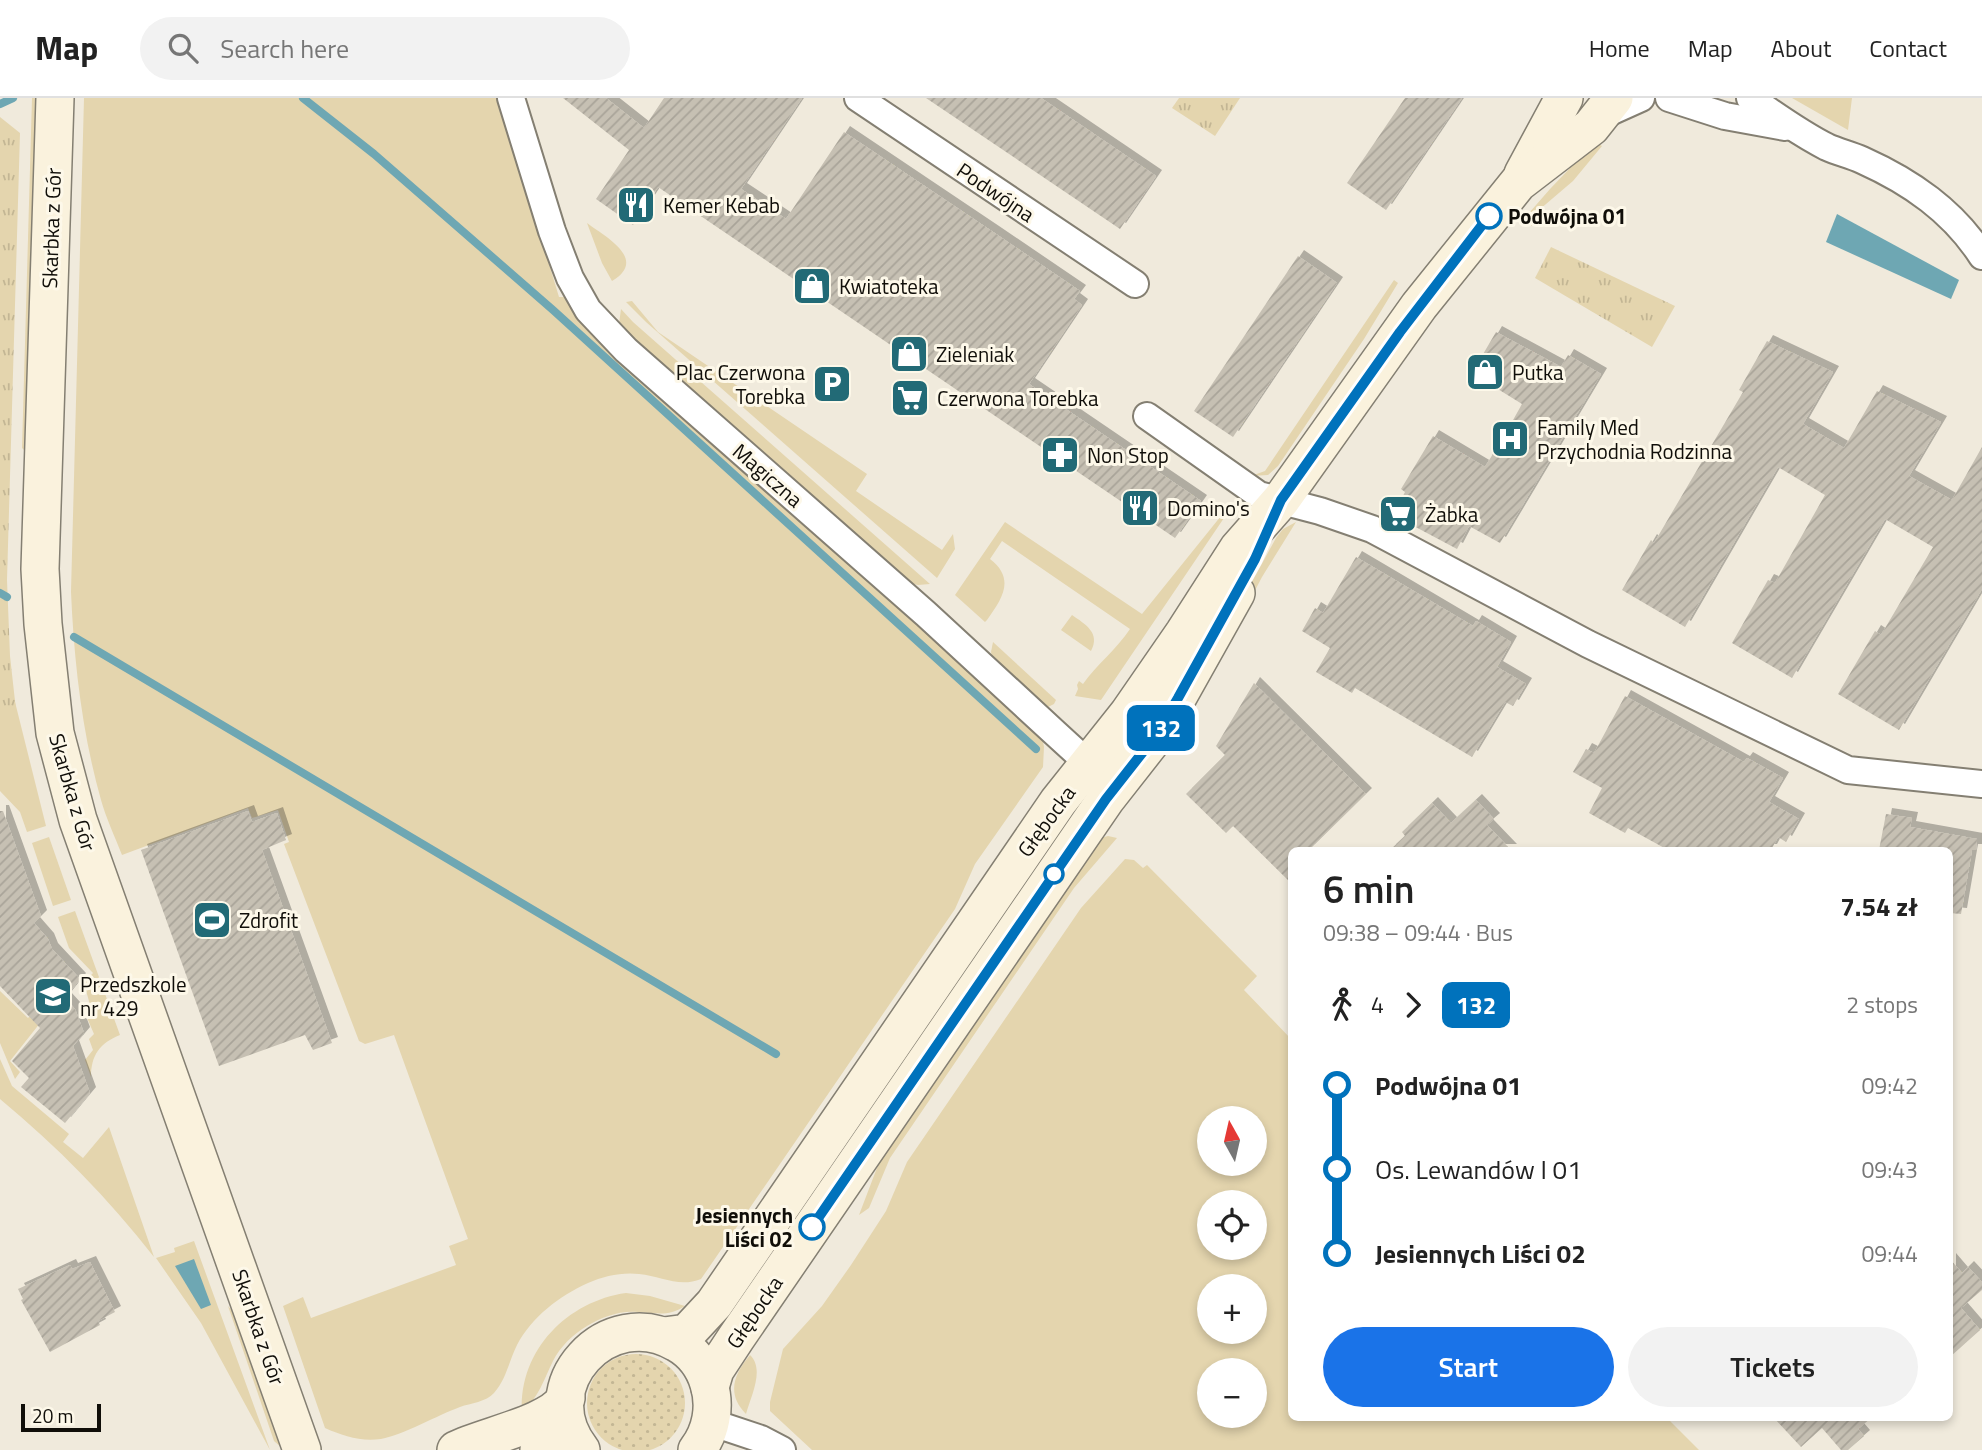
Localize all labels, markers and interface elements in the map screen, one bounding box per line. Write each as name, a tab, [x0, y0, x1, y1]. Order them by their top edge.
search box	[140, 17, 630, 80]
text: Map	[35, 23, 98, 73]
icon: search	[164, 29, 202, 67]
text: Search here	[220, 29, 349, 68]
text: Home	[1589, 30, 1650, 66]
text: Map	[1688, 30, 1733, 66]
text: About	[1771, 30, 1831, 66]
text: Contact	[1869, 30, 1947, 66]
street label: Podwójna	[951, 154, 1042, 230]
street label: Skarbka z Gór	[33, 167, 69, 289]
restaurant icon: Kemer Kebab	[615, 184, 657, 226]
place label: Kemer Kebab	[663, 189, 780, 221]
place label: Podwójna 01	[1508, 200, 1626, 232]
marker: Podwójna 01	[1476, 203, 1502, 229]
shop icon: Kwiatoteka	[791, 265, 833, 307]
place label: Kwiatoteka	[839, 270, 939, 302]
shop icon: Zieleniak	[888, 333, 930, 375]
place label: Zieleniak	[936, 338, 1014, 370]
shop icon: Putka	[1464, 351, 1506, 393]
place label: Plac Czerwona Torebka	[676, 356, 805, 412]
place label: Putka	[1512, 356, 1564, 388]
parking icon: Plac Czerwona Torebka	[811, 363, 853, 405]
supermarket icon: Czerwona Torebka	[889, 377, 931, 419]
place label: Czerwona Torebka	[937, 382, 1099, 414]
place label: Family Med Przychodnia Rodzinna	[1537, 411, 1733, 467]
hospital icon: Family Med Przychodnia Rodzinna	[1489, 418, 1531, 460]
pharmacy icon: Non Stop	[1039, 434, 1081, 476]
street label: Magiczna	[726, 435, 811, 515]
place label: Non Stop	[1087, 439, 1169, 471]
restaurant icon: Domino's	[1119, 487, 1161, 529]
place label: Domino's	[1167, 492, 1250, 524]
supermarket icon: Żabka	[1377, 493, 1419, 535]
place label: Żabka	[1425, 498, 1479, 530]
line badge: 132	[1121, 705, 1201, 751]
text: 132	[1141, 710, 1181, 746]
street label: Skarbka z Gór	[41, 730, 105, 854]
street label: Głębocka	[1009, 778, 1083, 864]
text: 6 min	[1323, 860, 1414, 918]
unlabelled marker	[1044, 864, 1064, 884]
text: 7.54 zł	[1840, 887, 1918, 926]
sports icon: Zdrofit	[191, 899, 233, 941]
place label: Zdrofit	[239, 904, 299, 936]
text: 09:38 – 09:44 · Bus	[1323, 915, 1513, 950]
place label: Przedszkole nr 429	[80, 968, 187, 1024]
school or university icon: Przedszkole nr 429	[32, 975, 74, 1017]
icon: walk	[1323, 986, 1361, 1024]
icon: forward	[1394, 986, 1432, 1024]
text: 4	[1371, 987, 1384, 1022]
text: 132	[1456, 987, 1496, 1023]
text: 2 stops	[1846, 987, 1918, 1022]
text: Podwójna 01	[1375, 1066, 1522, 1105]
text: 09:42	[1861, 1068, 1918, 1103]
north arrow	[1197, 1106, 1267, 1176]
map controls	[1197, 1106, 1267, 1428]
text: Os. Lewandów I 01	[1375, 1150, 1582, 1189]
text: 09:43	[1861, 1152, 1918, 1187]
button: locate	[1197, 1190, 1267, 1260]
place label: Jesiennych Liści 02	[696, 1199, 793, 1255]
marker: Jesiennych Liści 02	[799, 1214, 825, 1240]
text: Jesiennych Liści 02	[1375, 1234, 1586, 1273]
text: 09:44	[1861, 1236, 1918, 1271]
street label: Skarbka z Gór	[224, 1265, 294, 1389]
street label: Głębocka	[718, 1269, 790, 1355]
button: +	[1197, 1274, 1267, 1344]
button: Start	[1323, 1327, 1614, 1407]
button: Tickets	[1628, 1327, 1918, 1407]
button: −	[1197, 1358, 1267, 1428]
scale bar	[21, 1401, 102, 1433]
text: 20 m	[32, 1401, 73, 1430]

